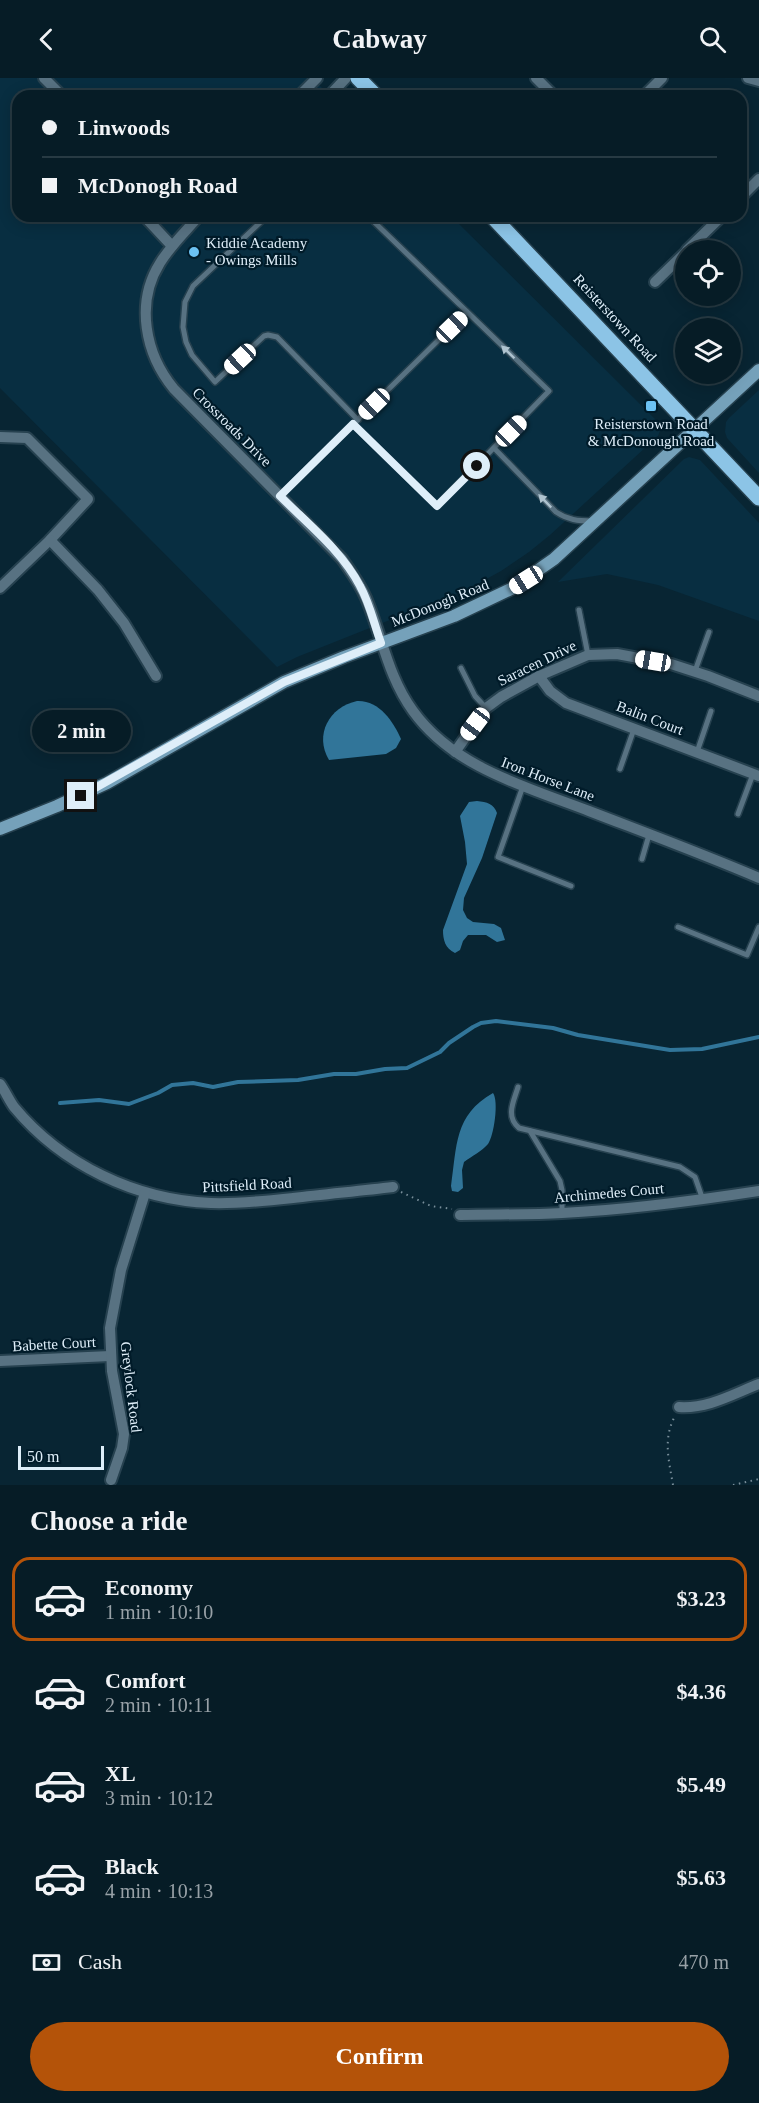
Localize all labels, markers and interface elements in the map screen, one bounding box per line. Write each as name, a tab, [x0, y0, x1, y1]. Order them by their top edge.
icon: back	[30, 23, 63, 56]
icon: search	[696, 23, 729, 56]
text: Cabway	[332, 24, 427, 54]
text: Linwoods	[78, 115, 170, 140]
text: McDonogh Road	[78, 173, 238, 198]
place label: Kiddie Academy - Owings Mills	[206, 235, 308, 268]
map controls	[675, 240, 741, 384]
button: locate	[675, 240, 741, 306]
marker: Kiddie Academy - Owings Mills	[187, 245, 201, 259]
street label: Reisterstown Road	[570, 271, 660, 365]
car	[433, 308, 471, 346]
button: layers	[675, 318, 741, 384]
car	[221, 340, 259, 378]
one-way arrow	[502, 345, 516, 359]
street label: Crossroads Drive	[189, 384, 275, 470]
car	[355, 385, 393, 423]
marker: Reisterstown Road & McDonough Road	[644, 399, 658, 413]
car	[492, 412, 530, 450]
place label: Reisterstown Road & McDonough Road	[588, 416, 715, 449]
route start	[463, 452, 490, 479]
one-way arrow	[538, 493, 552, 508]
car	[506, 563, 546, 597]
street label: McDonogh Road	[389, 576, 492, 630]
street label: Saracen Drive	[495, 637, 579, 689]
car	[634, 649, 672, 673]
street label: Balin Court	[614, 698, 687, 738]
car	[457, 704, 493, 744]
callout: 2 min	[32, 709, 130, 751]
text: 2 min	[57, 720, 106, 742]
street label: Iron Horse Lane	[499, 754, 597, 804]
route end	[67, 782, 94, 809]
street label: Pittsfield Road	[202, 1175, 293, 1195]
street label: Archimedes Court	[553, 1180, 666, 1206]
street label: Babette Court	[12, 1334, 97, 1354]
street label: Greylock Road	[118, 1341, 145, 1434]
scale bar	[18, 1443, 104, 1470]
text: 50 m	[27, 1448, 59, 1465]
text: Choose a ride	[30, 1506, 188, 1536]
icon: car	[33, 1572, 87, 1626]
text: Economy	[105, 1575, 193, 1600]
text: $3.23	[677, 1586, 726, 1611]
text: 1 min · 10:10	[105, 1601, 213, 1623]
icon: car	[33, 1665, 87, 1719]
text: Comfort	[105, 1668, 186, 1693]
text: $4.36	[677, 1679, 726, 1704]
text: 2 min · 10:11	[105, 1694, 213, 1716]
icon: car	[33, 1758, 87, 1812]
text: XL	[105, 1761, 136, 1786]
text: $5.49	[677, 1772, 726, 1797]
text: 3 min · 10:12	[105, 1787, 213, 1809]
icon: car	[33, 1851, 87, 1905]
text: Black	[105, 1854, 159, 1879]
text: $5.63	[677, 1865, 726, 1890]
text: 4 min · 10:13	[105, 1880, 213, 1902]
icon: cash	[30, 1946, 63, 1979]
text: Cash	[78, 1949, 122, 1974]
text: 470 m	[678, 1951, 729, 1973]
button: Confirm	[30, 2022, 729, 2091]

